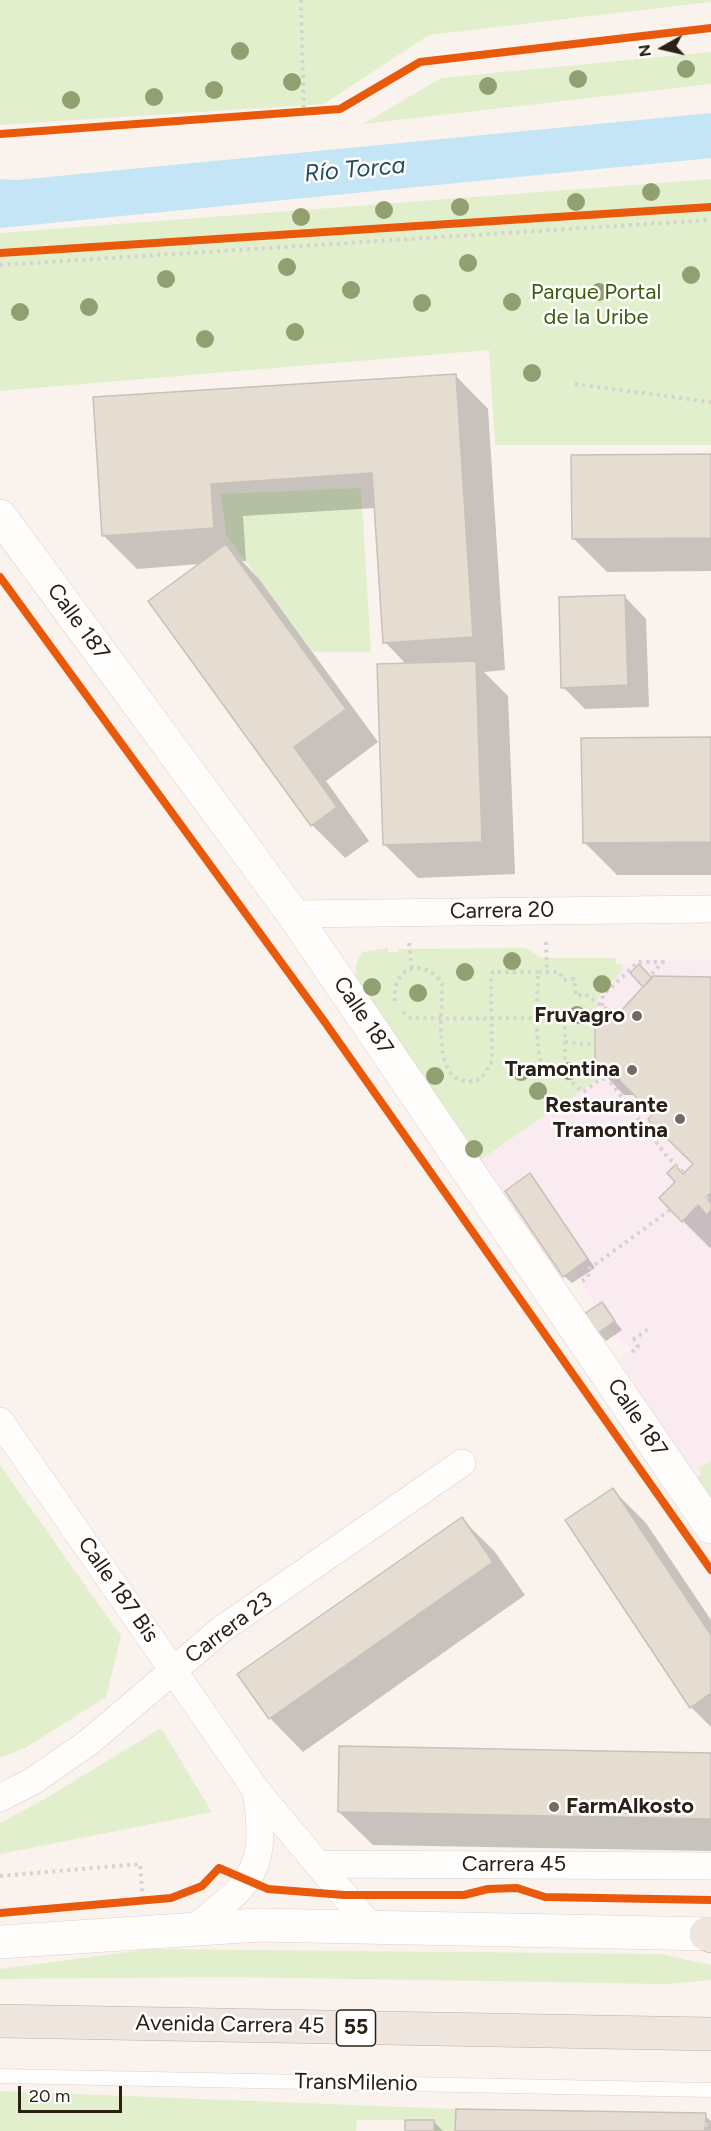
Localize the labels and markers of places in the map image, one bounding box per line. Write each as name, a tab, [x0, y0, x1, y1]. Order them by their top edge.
place label: Fruvagro	[534, 1003, 625, 1029]
marker: Fruvagro	[630, 1009, 644, 1023]
place label: Tramontina	[505, 1057, 620, 1083]
marker: Tramontina	[625, 1063, 639, 1077]
place label: Restaurante Tramontina	[545, 1093, 668, 1144]
marker: Restaurante Tramontina	[673, 1112, 687, 1126]
place label: FarmAlkosto	[566, 1794, 694, 1820]
marker: FarmAlkosto	[547, 1800, 561, 1814]

